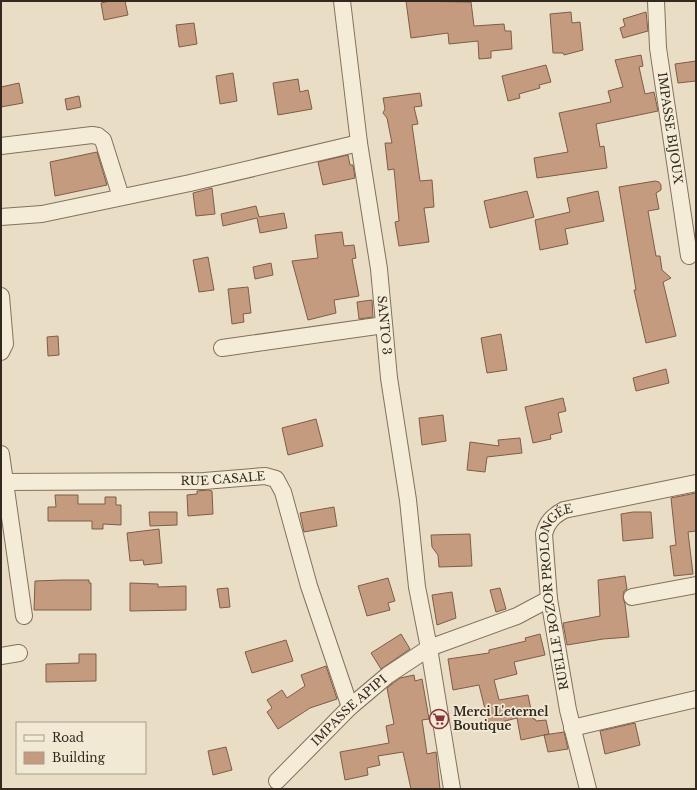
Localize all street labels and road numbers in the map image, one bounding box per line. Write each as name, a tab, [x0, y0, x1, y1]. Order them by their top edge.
street label: IMPASSE BIJOUX	[655, 71, 686, 185]
street label: SANTO 3	[374, 295, 395, 355]
street label: RUE CASALE	[181, 468, 266, 488]
street label: RUELLE BOZOR PROLONGÉE	[558, 501, 586, 701]
street label: IMPASSE APIPI	[308, 671, 390, 749]

